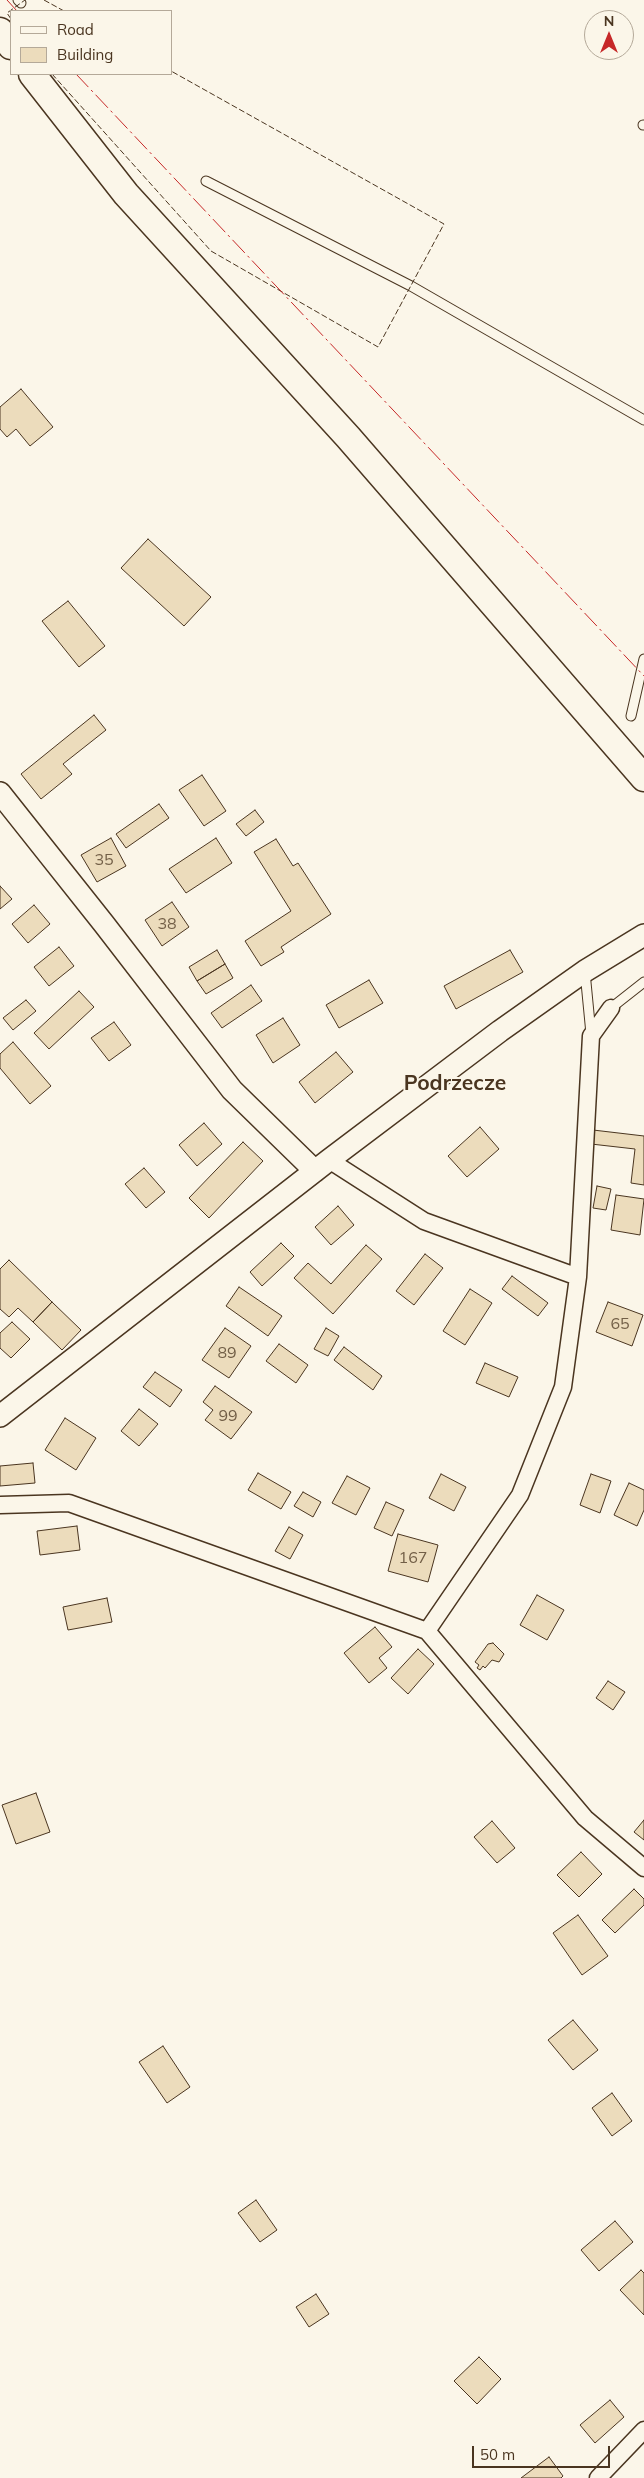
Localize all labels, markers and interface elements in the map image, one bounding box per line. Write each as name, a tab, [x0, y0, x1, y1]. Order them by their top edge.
legend	[10, 10, 172, 75]
north arrow	[584, 10, 634, 60]
text: N	[604, 12, 614, 30]
text: Road	[57, 20, 94, 39]
text: Building	[57, 45, 113, 64]
house number: 35	[94, 850, 114, 870]
house number: 38	[157, 914, 177, 934]
district label: Podrzecze	[404, 1071, 506, 1097]
house number: 65	[610, 1314, 630, 1334]
house number: 89	[217, 1343, 237, 1363]
house number: 99	[218, 1406, 238, 1426]
house number: 167	[399, 1548, 427, 1568]
scale bar	[474, 2436, 612, 2468]
text: 50 m	[480, 2445, 515, 2464]

